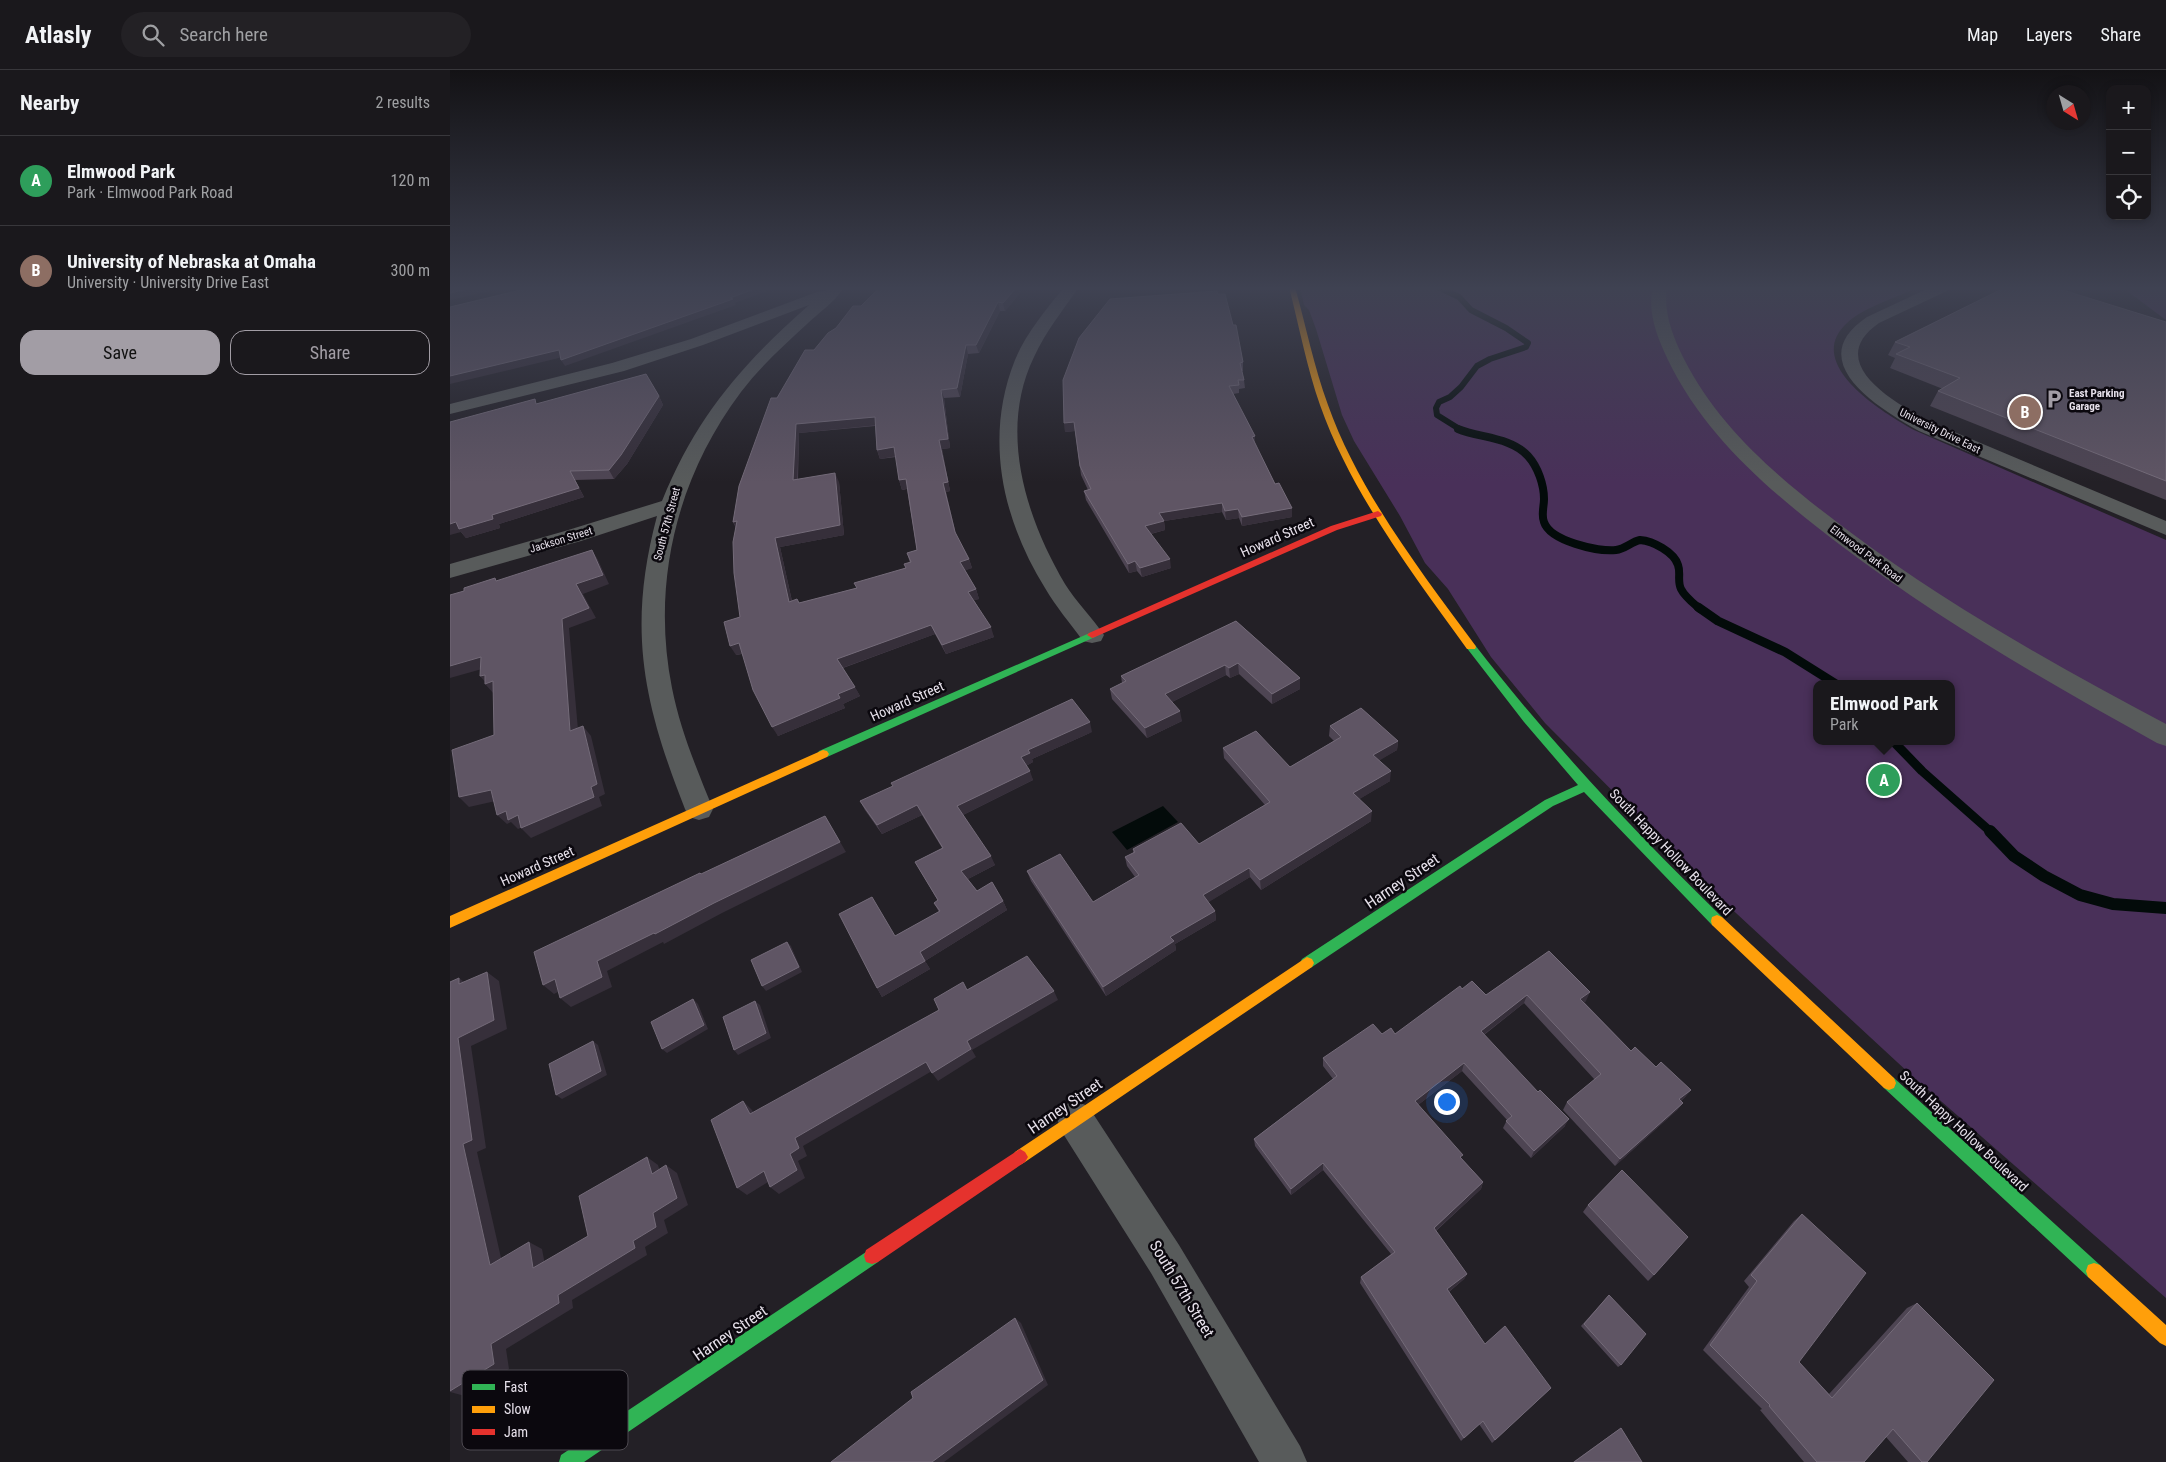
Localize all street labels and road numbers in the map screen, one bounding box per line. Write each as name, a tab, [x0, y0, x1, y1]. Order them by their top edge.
street label: University Drive East	[1897, 406, 1983, 456]
street label: South 57th Street	[651, 486, 683, 562]
street label: Howard Street	[1238, 514, 1316, 560]
street label: Elmwood Park Road	[1827, 523, 1905, 585]
street label: Jackson Street	[528, 524, 594, 556]
street label: Howard Street	[868, 678, 946, 724]
street label: South Happy Hollow Boulevard	[1606, 785, 1736, 919]
street label: Howard Street	[498, 843, 576, 889]
street label: Harney Street	[1361, 849, 1443, 913]
street label: South Happy Hollow Boulevard	[1897, 1067, 2031, 1195]
street label: Harney Street	[1024, 1074, 1106, 1138]
street label: South 57th Street	[1146, 1237, 1219, 1341]
street label: Harney Street	[689, 1301, 771, 1365]

